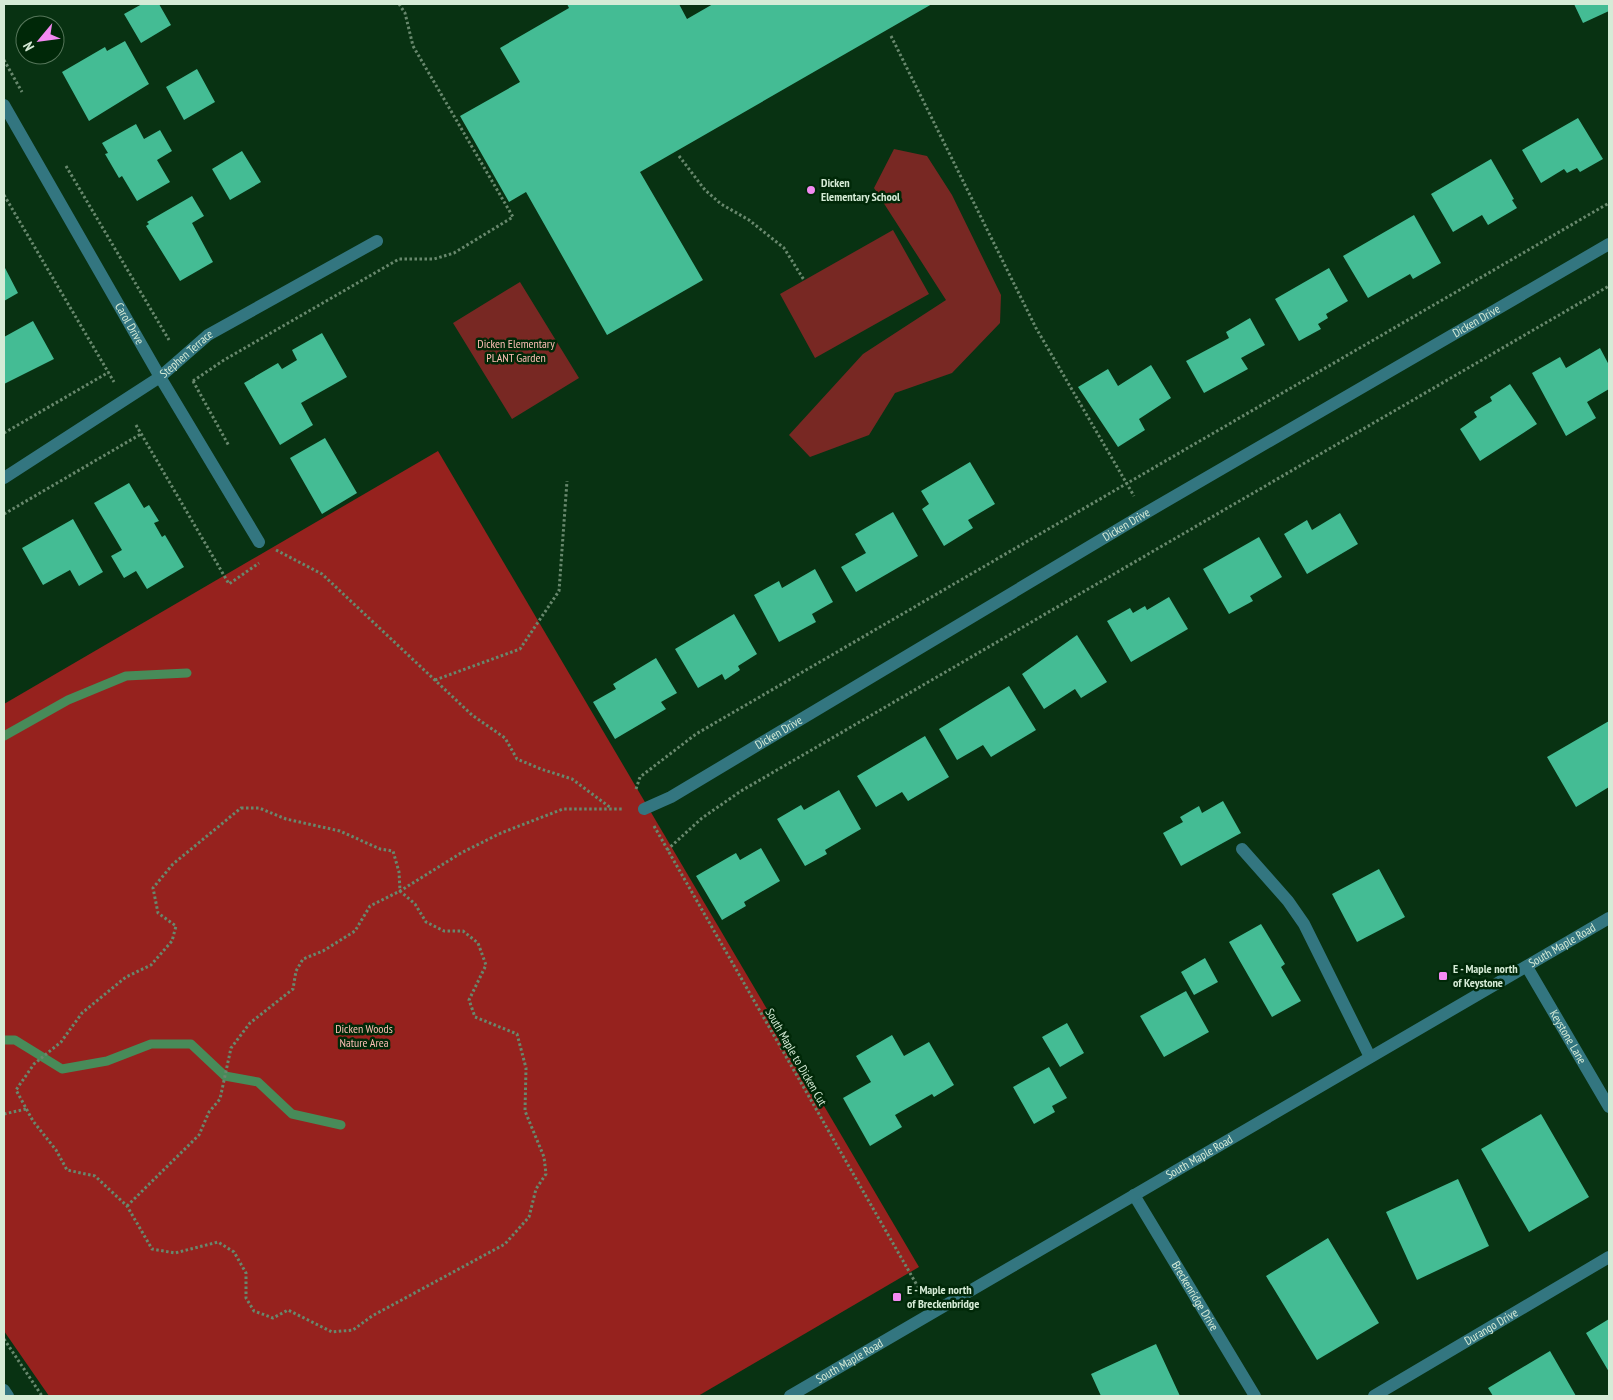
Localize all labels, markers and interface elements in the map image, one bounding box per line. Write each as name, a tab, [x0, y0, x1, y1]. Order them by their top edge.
north arrow	[15, 15, 65, 65]
text: N	[19, 39, 38, 54]
place label: Dicken Elementary School	[821, 175, 900, 204]
marker: Dicken Elementary School	[805, 184, 817, 196]
street label: Carol Drive	[112, 300, 148, 347]
street label: Dicken Drive	[1450, 301, 1502, 340]
street label: Stephen Terrace	[156, 326, 215, 381]
park label: Dicken Elementary PLANT Garden	[477, 336, 555, 365]
street label: Dicken Drive	[1100, 504, 1152, 544]
street label: Dicken Drive	[752, 712, 805, 752]
street label: South Maple Road	[1526, 920, 1598, 970]
place label: E - Maple north of Keystone	[1453, 961, 1518, 990]
marker: E - Maple north of Keystone	[1437, 970, 1449, 982]
street label: South Maple to Dicken Cut	[762, 1005, 831, 1109]
street label: Keystone Lane	[1547, 1007, 1590, 1066]
park label: Dicken Woods Nature Area	[335, 1021, 393, 1050]
street label: South Maple Road	[1163, 1131, 1235, 1182]
street label: Breckenridge Drive	[1169, 1258, 1222, 1333]
place label: E - Maple north of Breckenbridge	[907, 1282, 979, 1311]
marker: E - Maple north of Breckenbridge	[891, 1291, 903, 1303]
street label: Durango Drive	[1461, 1305, 1520, 1348]
street label: South Maple Road	[813, 1335, 886, 1386]

